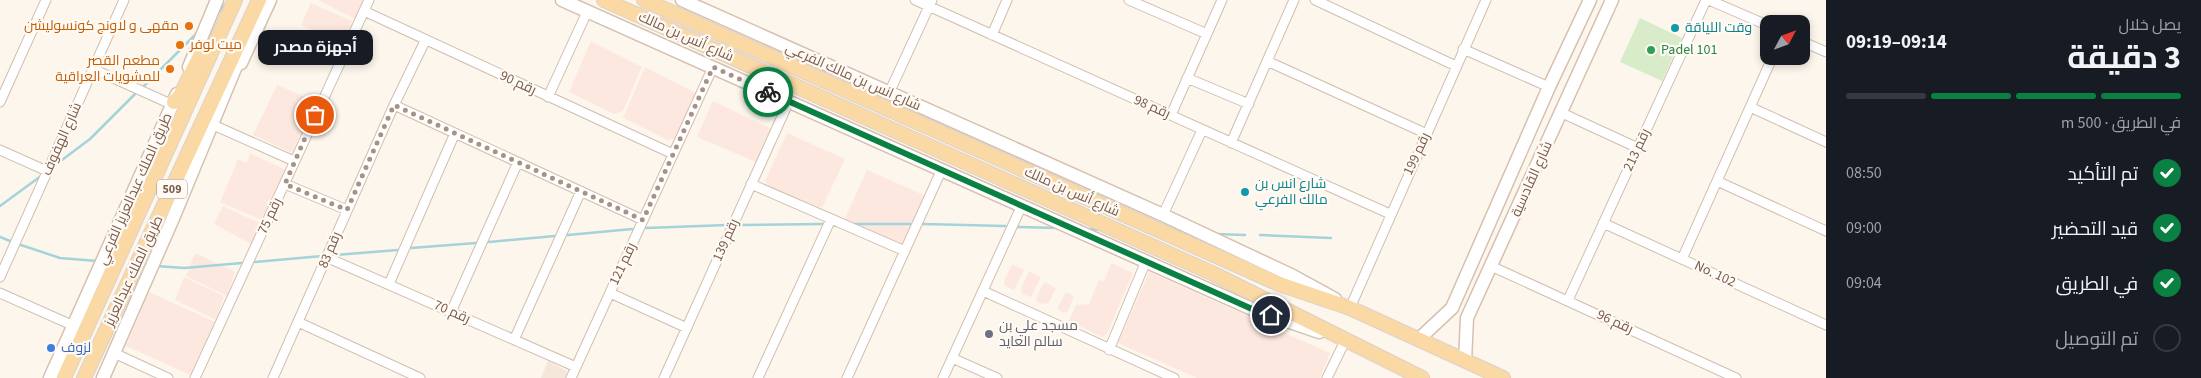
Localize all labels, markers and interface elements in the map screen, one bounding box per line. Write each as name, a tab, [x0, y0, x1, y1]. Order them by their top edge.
street label: شارع أنس بن مالك	[635, 7, 737, 67]
text: يصل خلال	[2118, 14, 2181, 36]
north arrow	[1760, 15, 1810, 65]
map controls	[1760, 15, 1810, 65]
place label: مقهى و لاونج كونسوليشن	[24, 16, 179, 36]
place label: وقت اللياقة	[1685, 18, 1752, 38]
marker: مقهى و لاونج كونسوليشن	[183, 20, 195, 32]
marker: وقت اللياقة	[1669, 22, 1681, 34]
text: 09:14–09:19	[1846, 29, 1947, 56]
callout: أجهزة مصدر	[258, 30, 372, 65]
place label: ميت لوفر	[189, 35, 242, 55]
text: 3 دقيقة	[2067, 35, 2181, 81]
text: أجهزة مصدر	[274, 36, 357, 58]
street label: شارع انس بن مالك الفرعي	[782, 38, 924, 117]
marker: ميت لوفر	[174, 39, 186, 51]
place label: Padel 101	[1661, 40, 1717, 60]
marker: Padel 101	[1645, 44, 1657, 56]
place label: مطعم القصر للمشويات العراقية	[55, 51, 160, 87]
marker: مطعم القصر للمشويات العراقية	[164, 63, 176, 75]
street label: رقم 90	[496, 66, 540, 100]
courier	[743, 67, 793, 117]
icon: bike	[754, 78, 782, 106]
street label: رقم 98	[1131, 90, 1173, 124]
pin	[294, 94, 336, 136]
street label: شارع الهفوف	[37, 99, 87, 179]
icon: bag	[301, 101, 329, 129]
street label: طريق الملك عبدالعزيز الفرعي	[92, 110, 178, 269]
text: في الطريق · 500 m	[2061, 112, 2181, 134]
street label: رقم 213	[1618, 125, 1656, 175]
street label: رقم 199	[1398, 129, 1436, 179]
street label: شارع القادسية	[1506, 138, 1558, 220]
icon: check	[2153, 159, 2181, 187]
text: تم التأكيد	[2067, 161, 2138, 188]
street label: شارع أنس بن مالك	[1021, 162, 1123, 222]
text: 08:50	[1846, 162, 1882, 184]
place label: شارع انس بن مالك الفرعي	[1255, 174, 1328, 211]
road number: 509	[157, 180, 187, 198]
marker: شارع انس بن مالك الفرعي	[1239, 186, 1251, 198]
street label: رقم 75	[253, 194, 287, 238]
street label: طريق الملك عبدالعزيز	[99, 212, 168, 331]
icon: check	[2153, 214, 2181, 242]
street label: رقم 139	[708, 215, 744, 265]
text: قيد التحضير	[2052, 216, 2138, 243]
text: 09:00	[1846, 217, 1882, 239]
street label: رقم 83	[313, 229, 347, 271]
street label: رقم 121	[604, 239, 642, 289]
street label: No. 102	[1691, 256, 1739, 292]
icon: check	[2153, 269, 2181, 297]
text: في الطريق	[2056, 271, 2138, 298]
text: 09:04	[1846, 272, 1882, 294]
pin	[1250, 294, 1292, 336]
street label: رقم 70	[431, 295, 473, 329]
icon: home	[1257, 301, 1285, 329]
street label: رقم 96	[1593, 305, 1637, 339]
place label: مسجد علي بن سالم العايد	[999, 316, 1078, 352]
text: تم التوصيل	[2055, 326, 2138, 353]
marker: مسجد علي بن سالم العايد	[983, 328, 995, 340]
place label: لزوف	[61, 338, 91, 358]
marker: لزوف	[45, 342, 57, 354]

